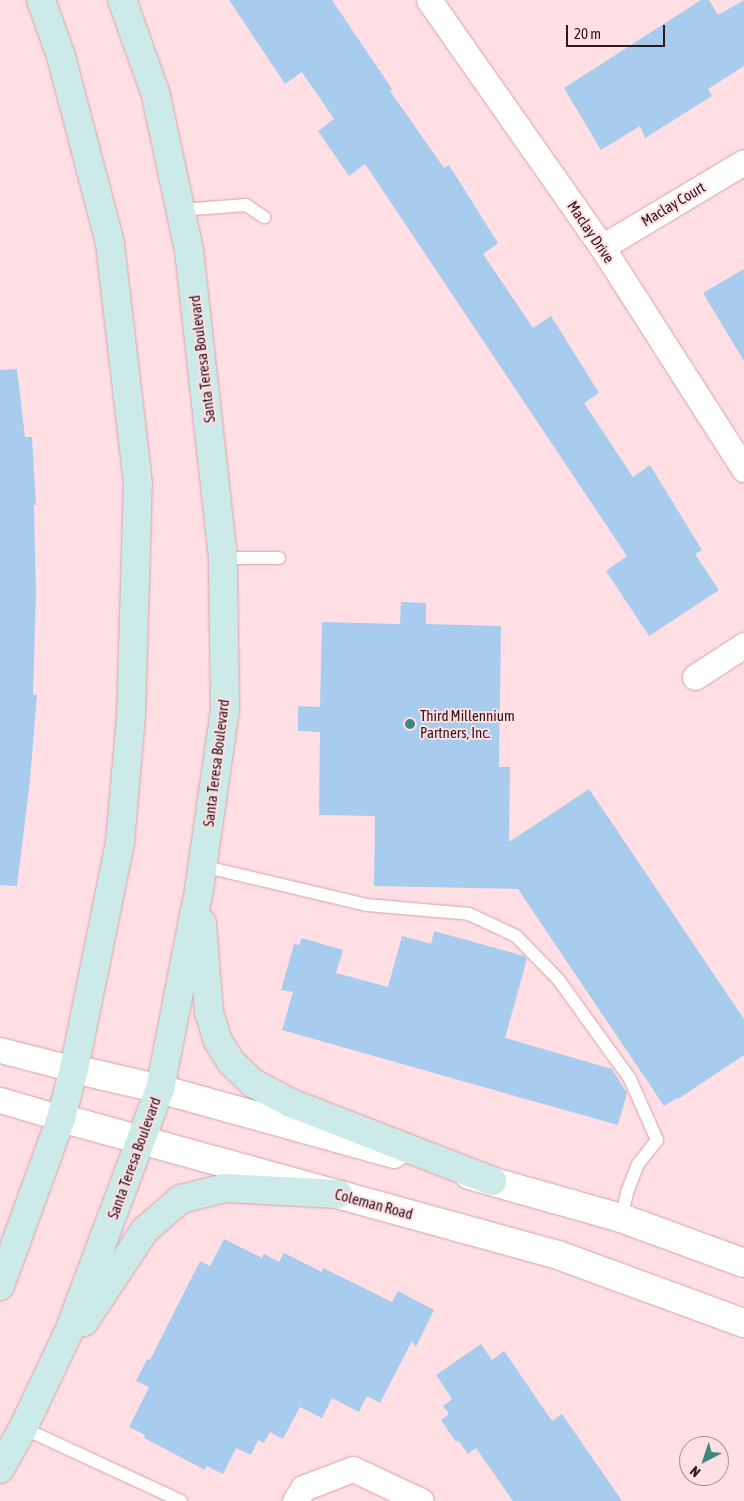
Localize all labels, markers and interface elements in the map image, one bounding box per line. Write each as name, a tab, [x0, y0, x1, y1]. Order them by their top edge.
scale bar	[569, 15, 668, 47]
text: 20 m	[574, 25, 601, 42]
street label: Maclay Court	[638, 178, 708, 230]
street label: Maclay Drive	[564, 198, 618, 266]
street label: Santa Teresa Boulevard	[185, 294, 219, 424]
street label: Santa Teresa Boulevard	[199, 698, 233, 828]
place label: Third Millennium Partners, Inc.	[420, 706, 515, 741]
marker: Third Millennium Partners, Inc.	[404, 718, 416, 730]
street label: Santa Teresa Boulevard	[104, 1095, 164, 1221]
street label: Coleman Road	[333, 1185, 415, 1223]
north arrow	[679, 1436, 729, 1486]
text: N	[687, 1463, 703, 1481]

